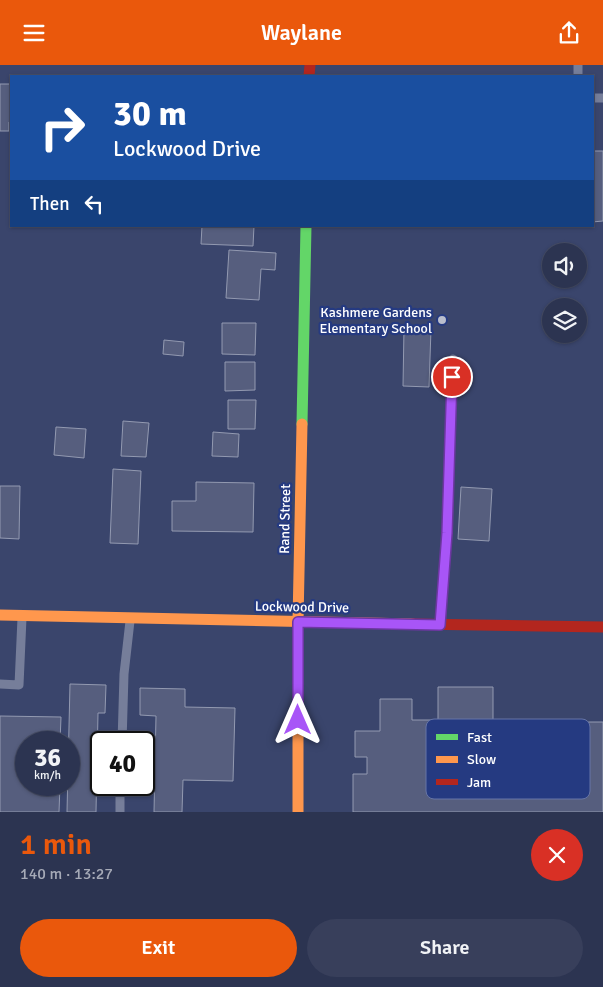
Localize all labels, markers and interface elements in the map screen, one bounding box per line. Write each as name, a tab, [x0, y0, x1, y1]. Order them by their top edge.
icon: menu	[20, 19, 48, 47]
text: Waylane	[261, 19, 342, 46]
icon: share	[555, 19, 583, 47]
text: 30 m	[113, 92, 187, 135]
icon: right	[30, 95, 95, 160]
text: Lockwood Drive	[113, 135, 261, 162]
icon: left	[80, 190, 108, 218]
text: Then	[30, 192, 70, 216]
map controls	[542, 243, 587, 343]
button: sound	[542, 243, 587, 288]
button: layers	[542, 298, 587, 343]
place label: Kashmere Gardens Elementary School	[319, 304, 432, 337]
marker: Kashmere Gardens Elementary School	[436, 314, 448, 326]
pin	[431, 356, 473, 398]
icon: arrive	[438, 363, 466, 391]
street label: Rand Street	[276, 484, 294, 554]
street label: Lockwood Drive	[255, 598, 349, 616]
position arrow	[271, 693, 323, 745]
legend	[426, 719, 590, 799]
text: Fast	[467, 729, 492, 746]
speed limit sign: 40	[90, 731, 155, 796]
text: 36	[34, 742, 61, 773]
text: Slow	[467, 751, 496, 768]
text: km/h	[34, 768, 61, 783]
text: Jam	[467, 774, 491, 791]
text: 1 min	[20, 826, 92, 863]
button: close	[531, 829, 583, 881]
text: 140 m · 13:27	[20, 864, 113, 884]
button: Exit	[20, 919, 297, 977]
button: Share	[307, 919, 583, 977]

